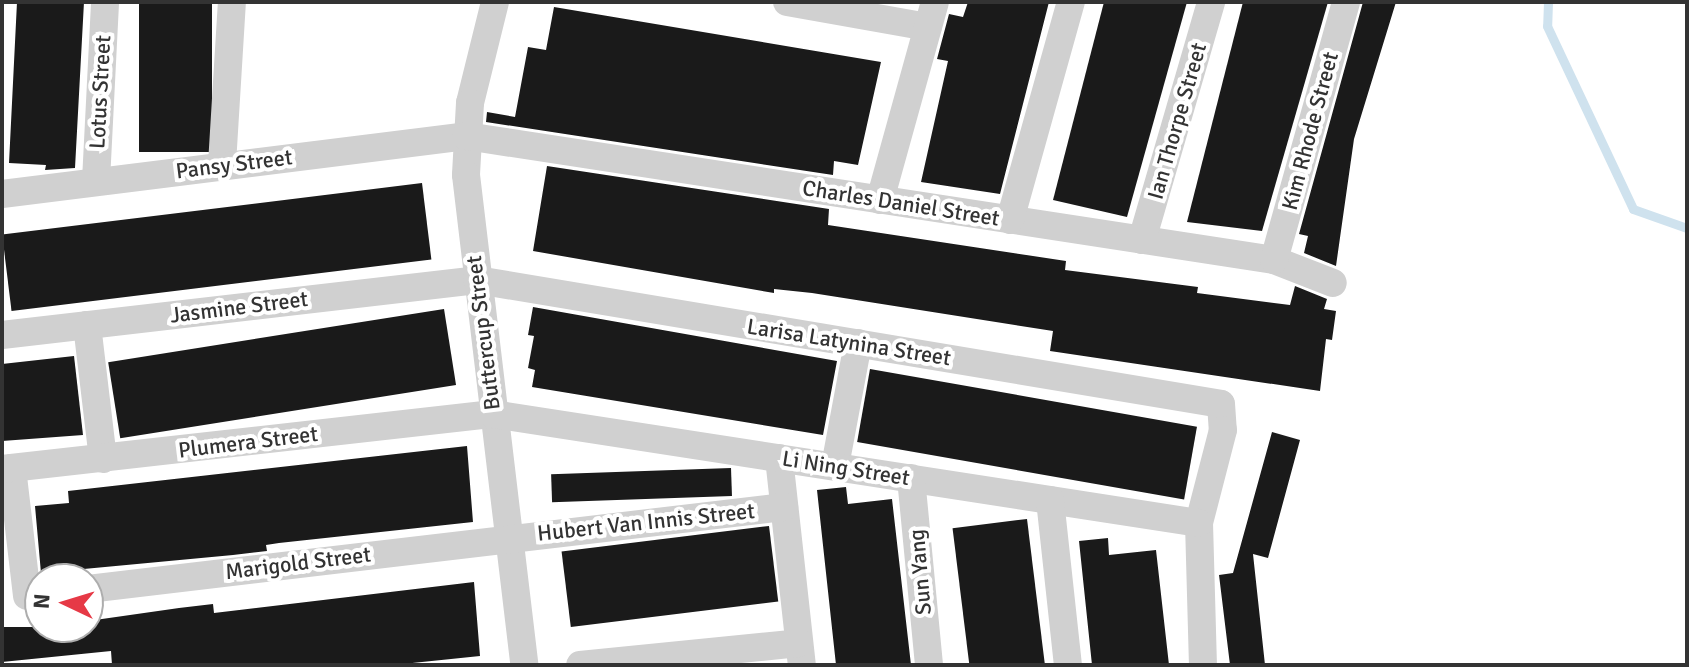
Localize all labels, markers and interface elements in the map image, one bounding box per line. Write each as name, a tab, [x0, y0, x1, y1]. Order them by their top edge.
street label: Lotus Street	[84, 35, 116, 149]
street label: Ian Thorpe Street	[1142, 40, 1212, 202]
street label: Kim Rhode Street	[1276, 49, 1344, 213]
street label: Pansy Street	[174, 144, 294, 184]
street label: Charles Daniel Street	[801, 174, 1001, 232]
street label: Buttercup Street	[460, 254, 506, 412]
street label: Jasmine Street	[169, 285, 309, 329]
street label: Larisa Latynina Street	[745, 313, 953, 371]
street label: Plumera Street	[177, 420, 319, 464]
street label: Li Ning Street	[780, 445, 912, 491]
street label: Hubert Van Innis Street	[536, 497, 756, 547]
street label: Sun Yang	[903, 528, 937, 616]
street label: Marigold Street	[224, 541, 372, 585]
north arrow	[24, 563, 104, 643]
text: N	[28, 593, 56, 610]

